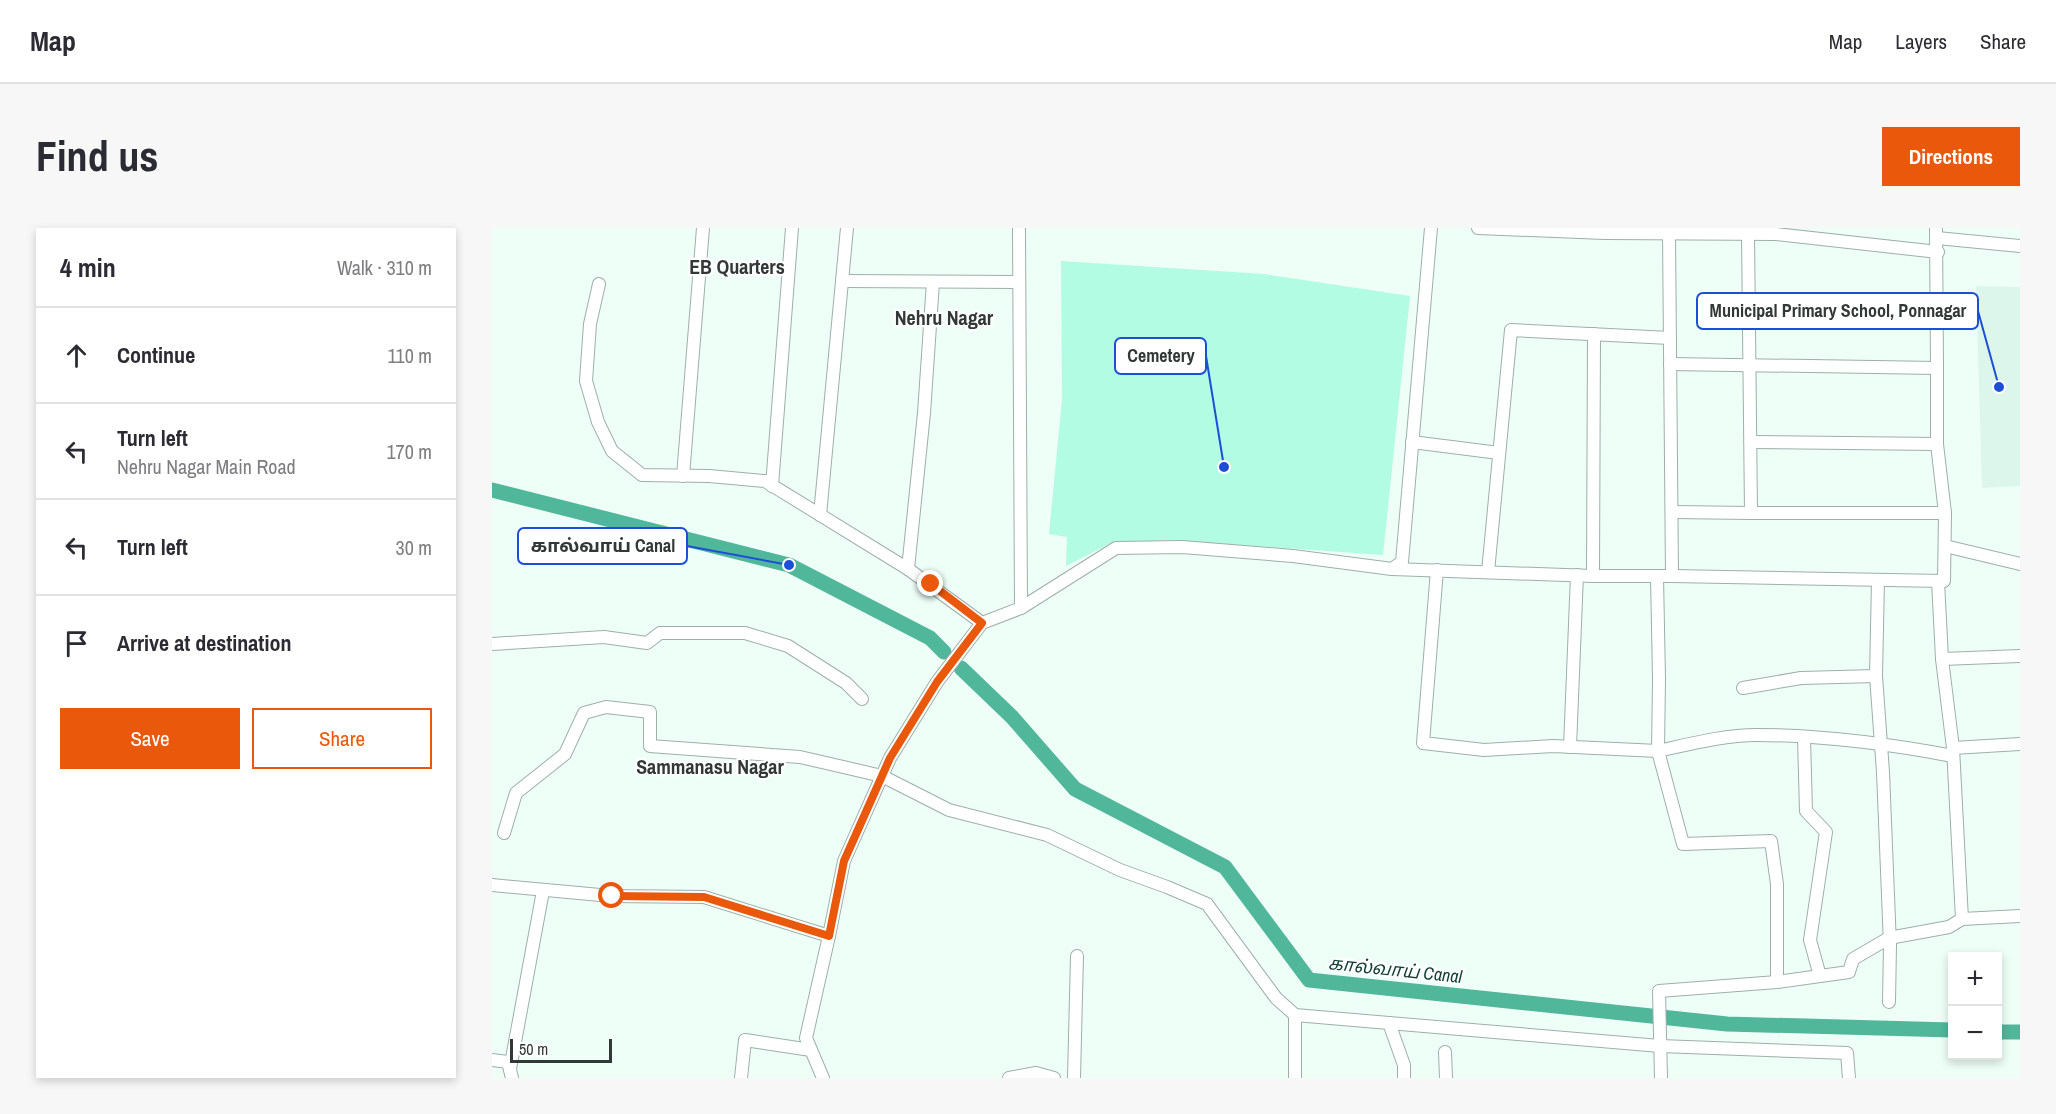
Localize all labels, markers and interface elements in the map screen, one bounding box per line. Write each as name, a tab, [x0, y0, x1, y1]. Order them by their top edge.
text: Map	[30, 22, 76, 60]
text: Map	[1829, 27, 1862, 56]
text: Layers	[1895, 27, 1947, 56]
text: Share	[1980, 27, 2026, 56]
button: Directions	[1882, 127, 2020, 186]
text: Find us	[36, 128, 158, 184]
text: 4 min	[60, 250, 116, 285]
district label: EB Quarters	[689, 253, 785, 280]
text: Walk · 310 m	[337, 254, 432, 281]
callout: Municipal Primary School, Ponnagar	[1697, 293, 1978, 329]
text: Municipal Primary School, Ponnagar	[1710, 298, 1967, 323]
district label: Nehru Nagar	[895, 304, 994, 331]
callout: Cemetery	[1115, 338, 1206, 374]
icon: ahead	[60, 339, 93, 372]
text: Continue	[117, 340, 195, 370]
text: 110 m	[388, 342, 432, 369]
text: Cemetery	[1127, 343, 1195, 368]
text: Turn left	[117, 423, 188, 453]
icon: left	[60, 435, 93, 468]
text: 170 m	[386, 438, 432, 465]
text: Nehru Nagar Main Road	[117, 453, 296, 480]
callout: கால்வாய் Canal	[518, 528, 687, 564]
icon: left	[60, 531, 93, 564]
text: Turn left	[117, 532, 188, 562]
text: கால்வாய் Canal	[531, 533, 675, 558]
text: 30 m	[396, 534, 432, 561]
route end	[917, 570, 943, 596]
icon: arrive	[60, 627, 93, 660]
text: Arrive at destination	[117, 628, 291, 658]
button: Save	[60, 708, 240, 769]
button: Share	[252, 708, 432, 769]
district label: Sammanasu Nagar	[636, 753, 784, 780]
route start	[598, 882, 624, 908]
water label: கால்வாய் Canal	[1327, 950, 1464, 989]
map controls	[1948, 952, 2002, 1060]
button: +	[1948, 952, 2002, 1006]
button: −	[1948, 1006, 2002, 1060]
scale bar	[510, 1036, 612, 1064]
text: 50 m	[519, 1038, 548, 1060]

